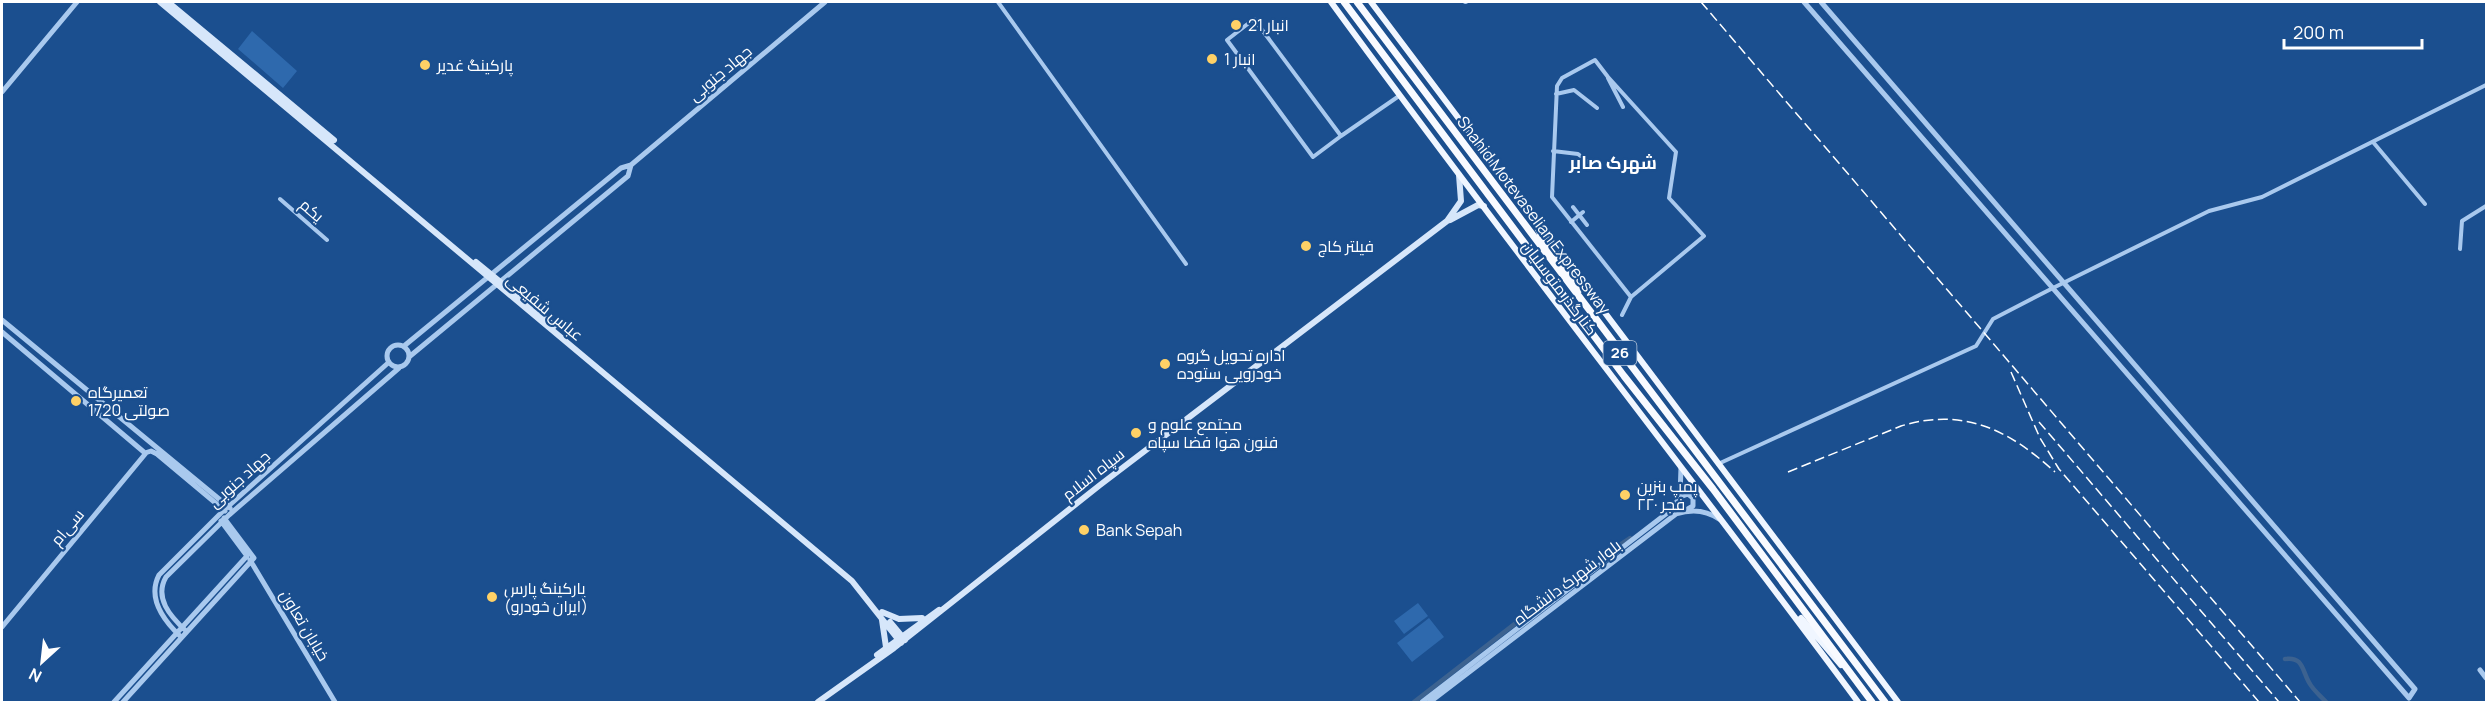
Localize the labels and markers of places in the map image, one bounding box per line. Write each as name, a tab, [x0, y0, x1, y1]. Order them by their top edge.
place label: انبار 21	[1248, 14, 1289, 36]
marker: انبار 21	[1229, 18, 1243, 32]
place label: انبار 1	[1224, 48, 1256, 70]
marker: انبار 1	[1205, 52, 1219, 66]
place label: پارکینگ غدیر	[436, 54, 514, 77]
marker: پارکینگ غدیر	[418, 58, 432, 72]
place label: فیلتر کاج	[1318, 235, 1374, 258]
marker: فیلتر کاج	[1299, 239, 1313, 253]
place label: اداره تحویل گروه خودرویی ستوده	[1177, 344, 1286, 384]
marker: اداره تحویل گروه خودرویی ستوده	[1158, 357, 1172, 371]
place label: تعمیرگاه 1720 صولتی	[88, 381, 170, 421]
marker: تعمیرگاه 1720 صولتی	[69, 394, 83, 408]
place label: مجتمع علوم و فنون هوا فضا سپاه	[1148, 413, 1278, 453]
marker: مجتمع علوم و فنون هوا فضا سپاه	[1129, 426, 1143, 440]
place label: پمپ بنزین ۲۲۰ فجر	[1637, 475, 1698, 515]
marker: پمپ بنزین ۲۲۰ فجر	[1618, 488, 1632, 502]
place label: Bank Sepah	[1096, 519, 1182, 541]
marker: Bank Sepah	[1077, 523, 1091, 537]
place label: پارکینگ پارس (ایران خودرو)	[504, 577, 588, 617]
marker: پارکینگ پارس (ایران خودرو)	[485, 590, 499, 604]

